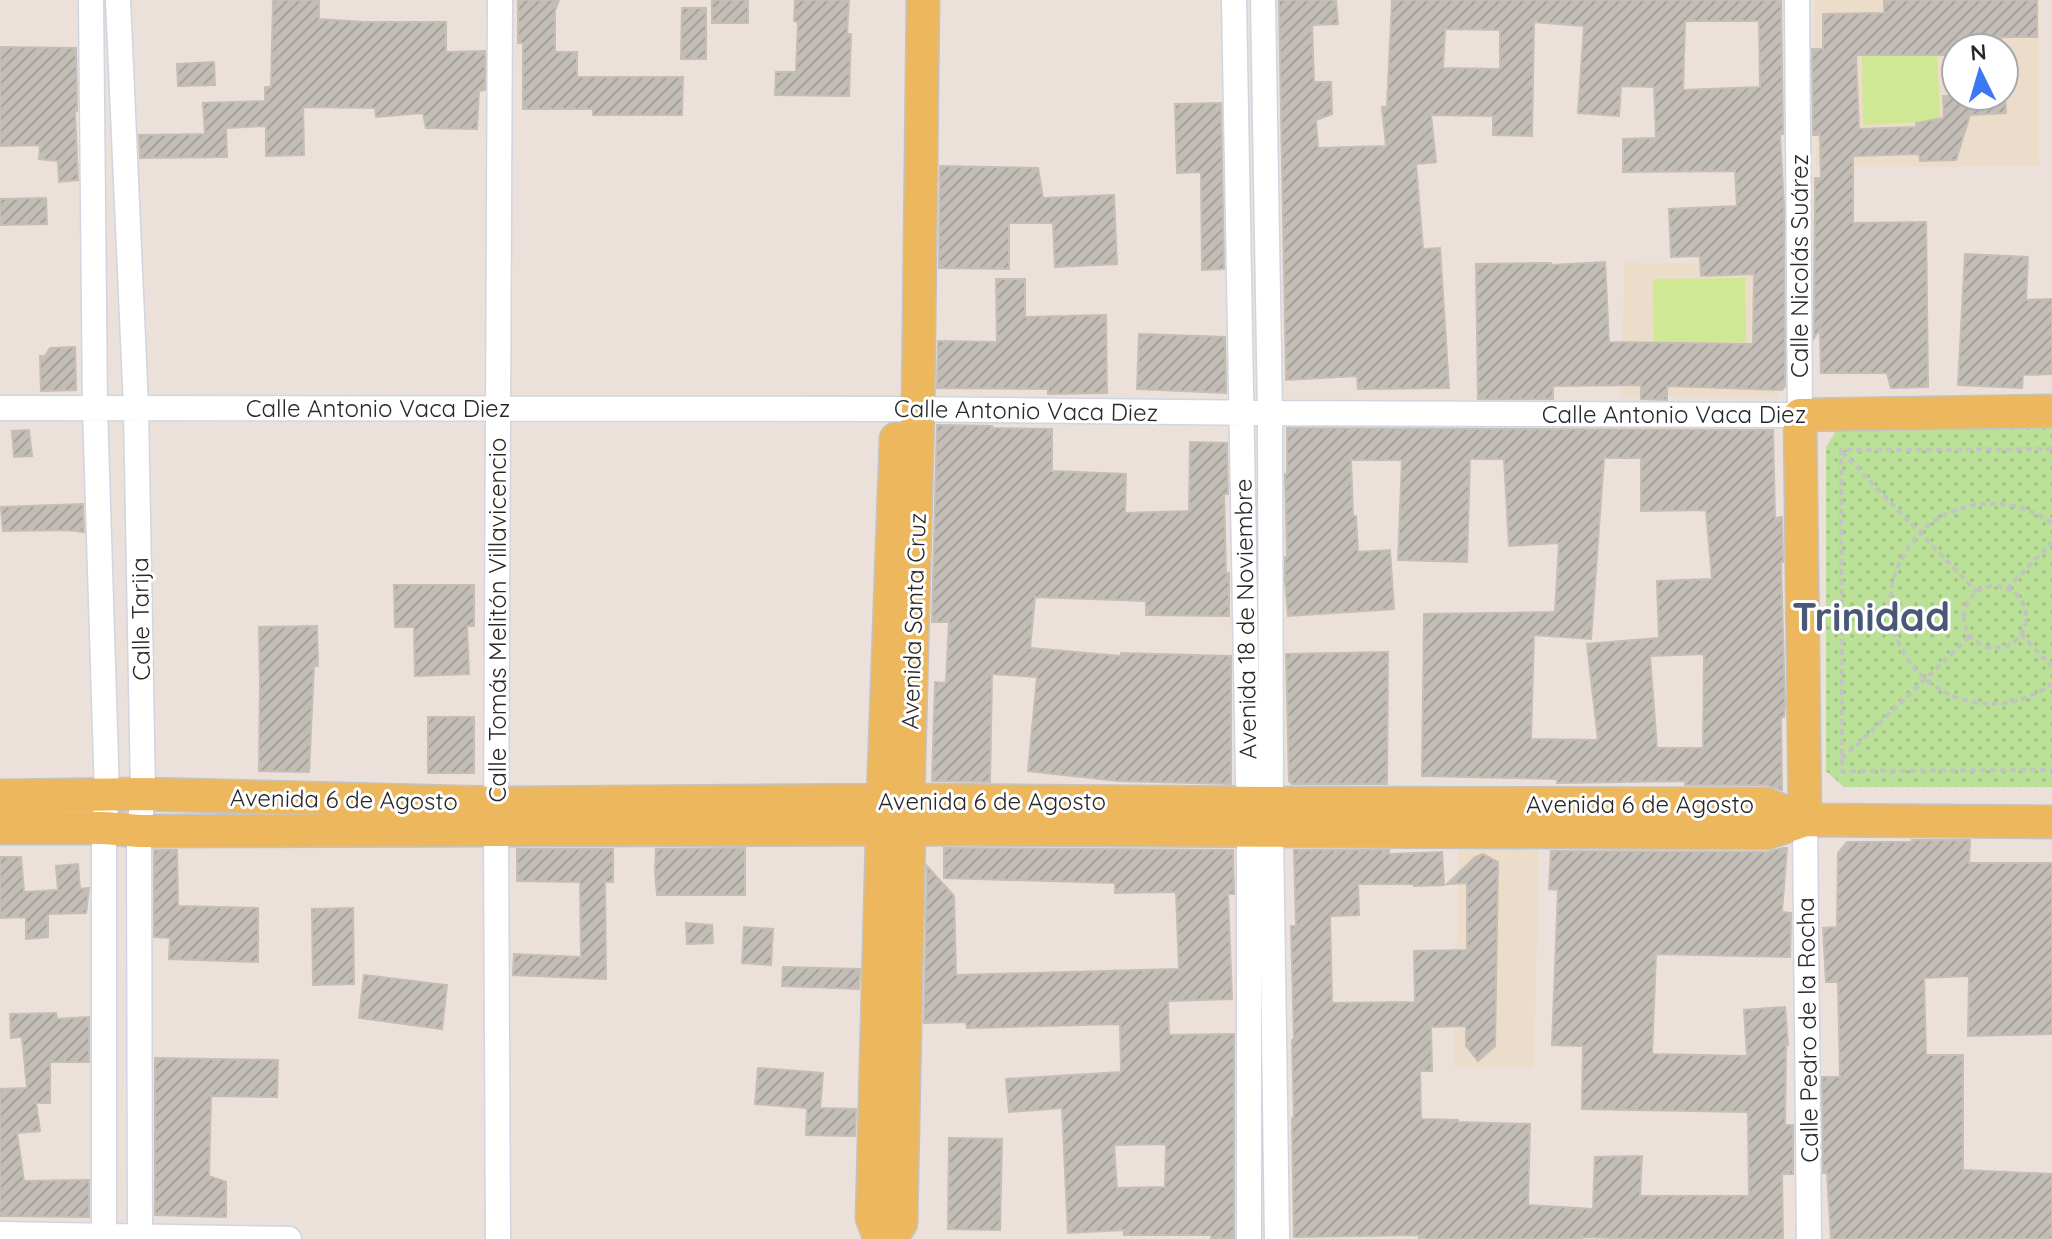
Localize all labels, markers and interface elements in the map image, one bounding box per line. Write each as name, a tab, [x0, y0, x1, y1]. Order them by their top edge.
north arrow	[1940, 32, 2020, 112]
text: N	[1969, 37, 1988, 67]
street label: Calle Nicolás Suárez	[1784, 154, 1814, 378]
street label: Calle Antonio Vaca Diez	[246, 393, 510, 423]
street label: Calle Antonio Vaca Diez	[894, 393, 1158, 427]
street label: Calle Antonio Vaca Diez	[1542, 399, 1806, 429]
street label: Calle Tomás Melitón Villavicencio	[482, 438, 512, 802]
street label: Avenida 18 de Noviembre	[1228, 478, 1262, 760]
street label: Avenida Santa Cruz	[894, 512, 932, 730]
street label: Calle Tarija	[124, 557, 156, 681]
district label: Trinidad	[1792, 591, 1950, 641]
street label: Avenida 6 de Agosto	[230, 782, 458, 816]
street label: Avenida 6 de Agosto	[878, 786, 1106, 816]
street label: Avenida 6 de Agosto	[1526, 789, 1754, 819]
street label: Calle Pedro de la Rocha	[1790, 897, 1824, 1163]

